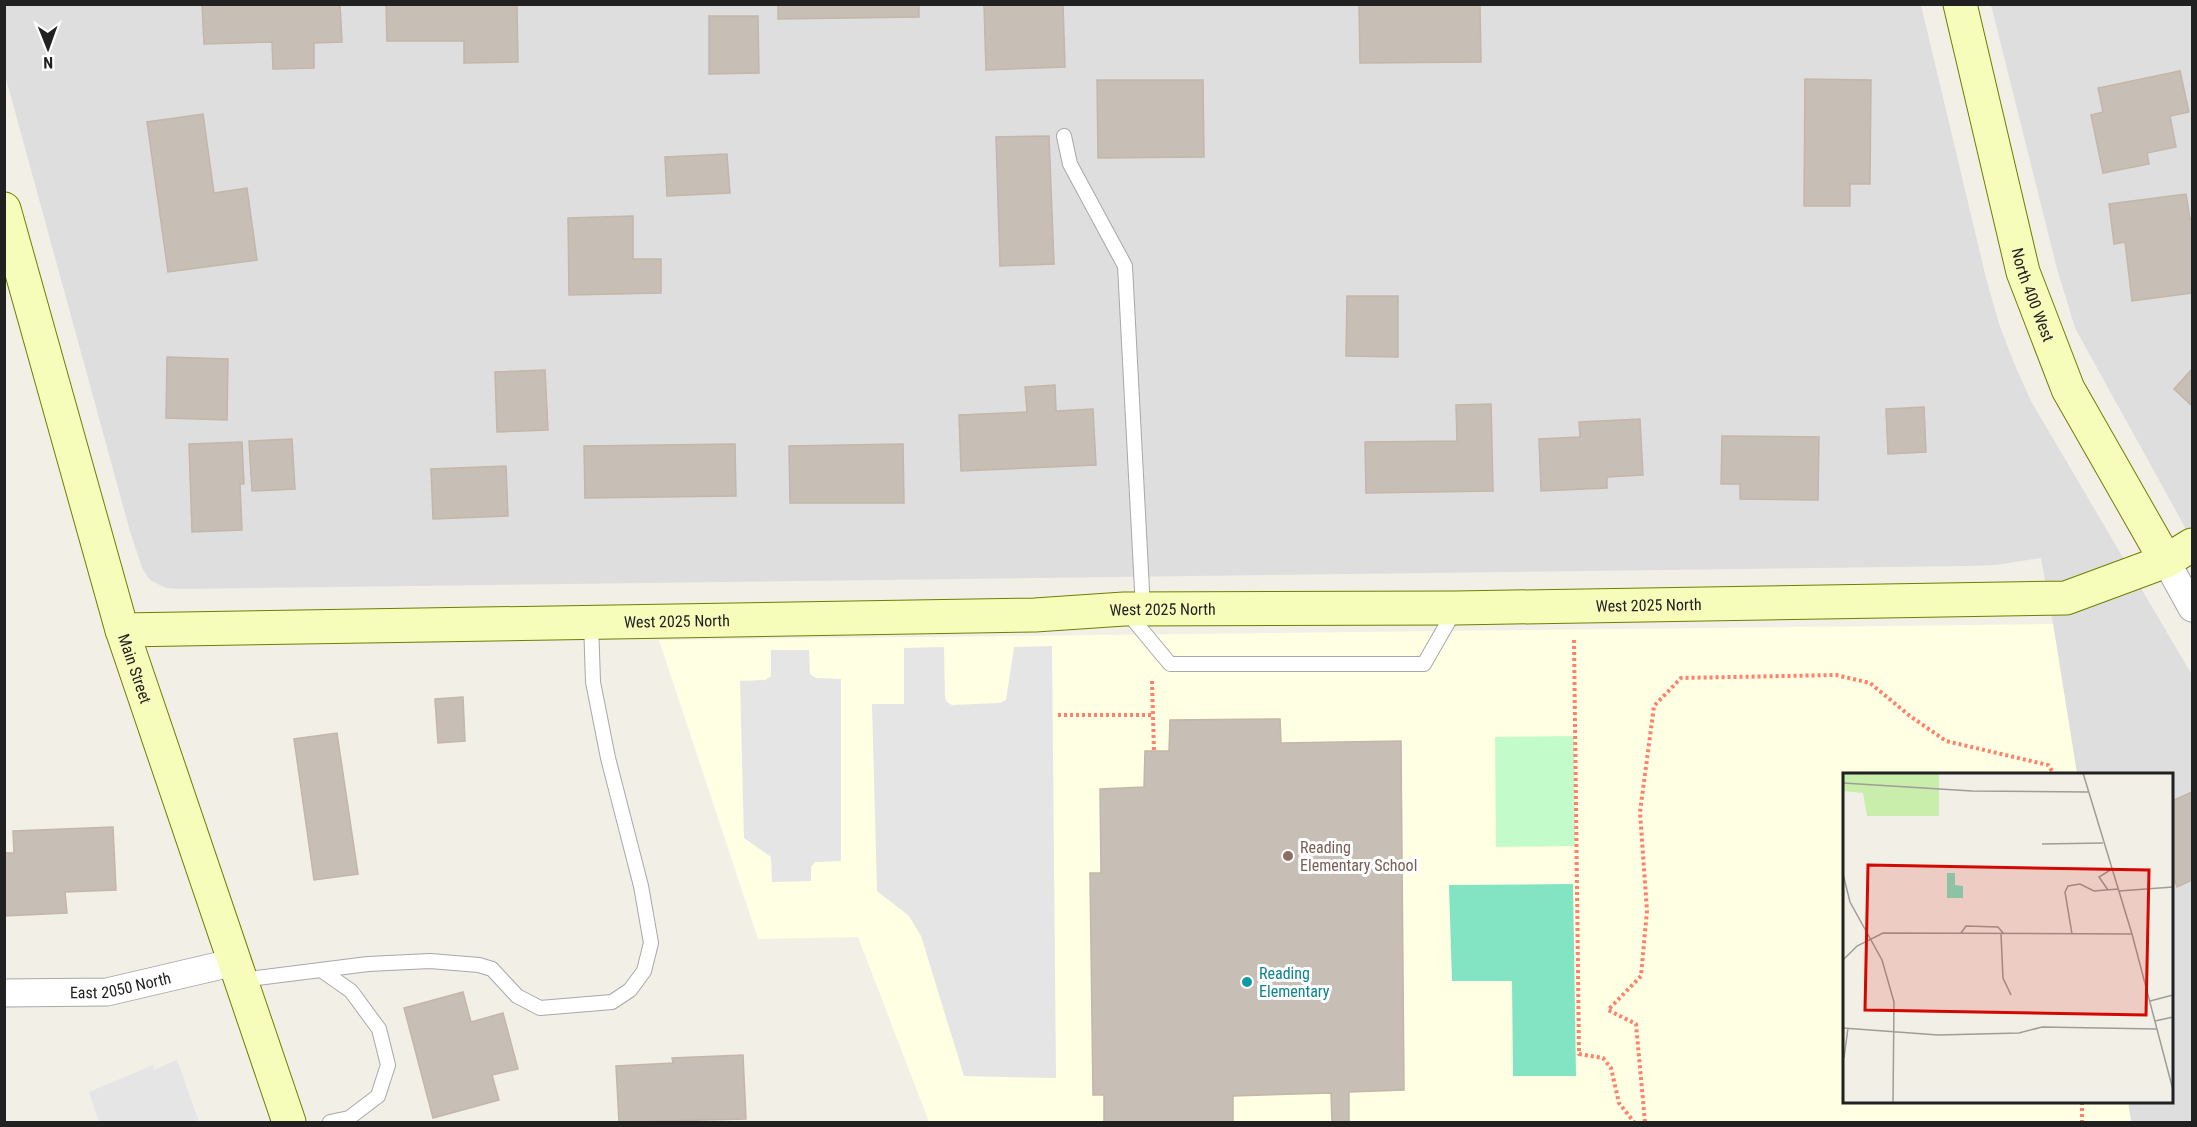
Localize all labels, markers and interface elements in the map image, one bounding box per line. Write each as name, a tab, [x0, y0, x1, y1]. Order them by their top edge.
north arrow	[18, 18, 78, 78]
text: N	[43, 53, 53, 72]
street label: North 400 West	[2008, 246, 2058, 345]
street label: West 2025 North	[1595, 595, 1702, 616]
street label: West 2025 North	[1109, 600, 1216, 620]
street label: West 2025 North	[624, 611, 730, 632]
street label: Main Street	[114, 631, 155, 706]
inset map	[1843, 773, 2173, 1103]
place label: Reading Elementary School	[1300, 838, 1417, 875]
marker: Reading Elementary School	[1281, 849, 1295, 863]
place label: Reading Elementary	[1259, 964, 1330, 1001]
street label: East 2050 North	[70, 968, 173, 1002]
marker: Reading Elementary	[1240, 975, 1254, 989]

